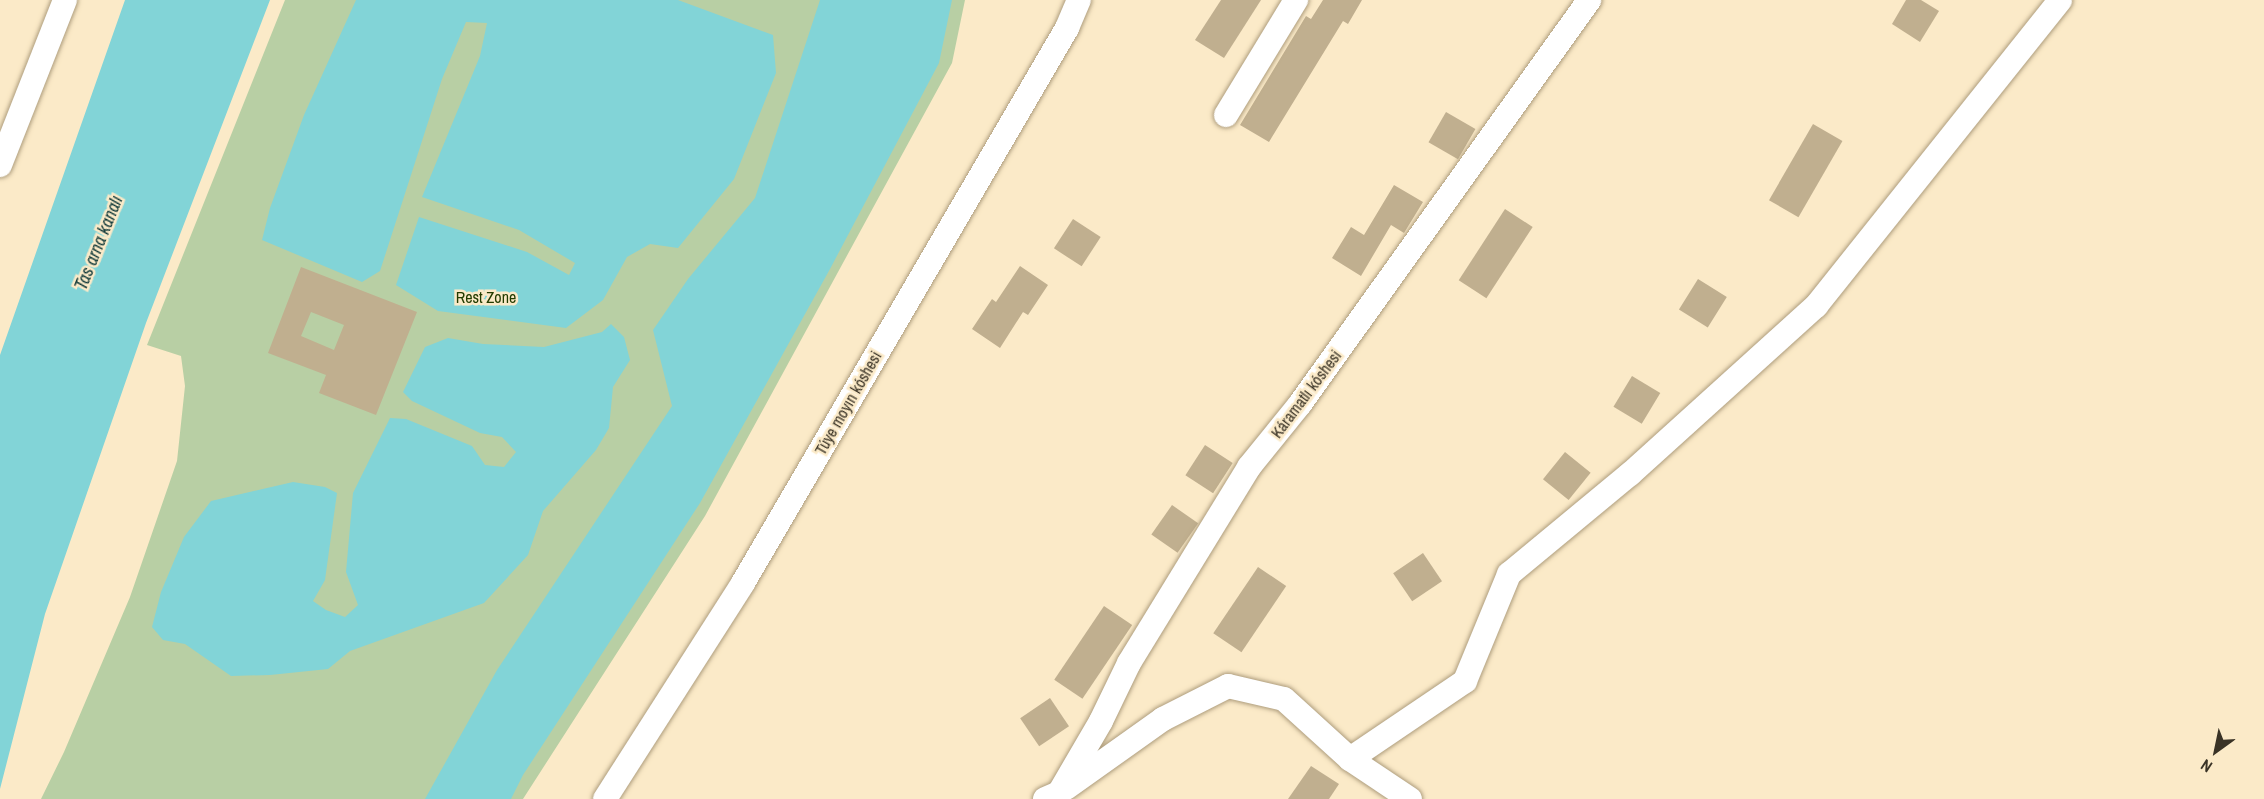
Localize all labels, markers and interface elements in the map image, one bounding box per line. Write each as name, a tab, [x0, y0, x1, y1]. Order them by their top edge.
water label: Tas arna kanalı	[70, 193, 128, 293]
park label: Rest Zone	[456, 287, 516, 307]
street label: Káramatlı kóshesi	[1267, 346, 1345, 442]
street label: Túye moyın kóshesi	[811, 348, 885, 458]
north arrow	[2186, 721, 2246, 781]
text: N	[2196, 754, 2216, 778]

